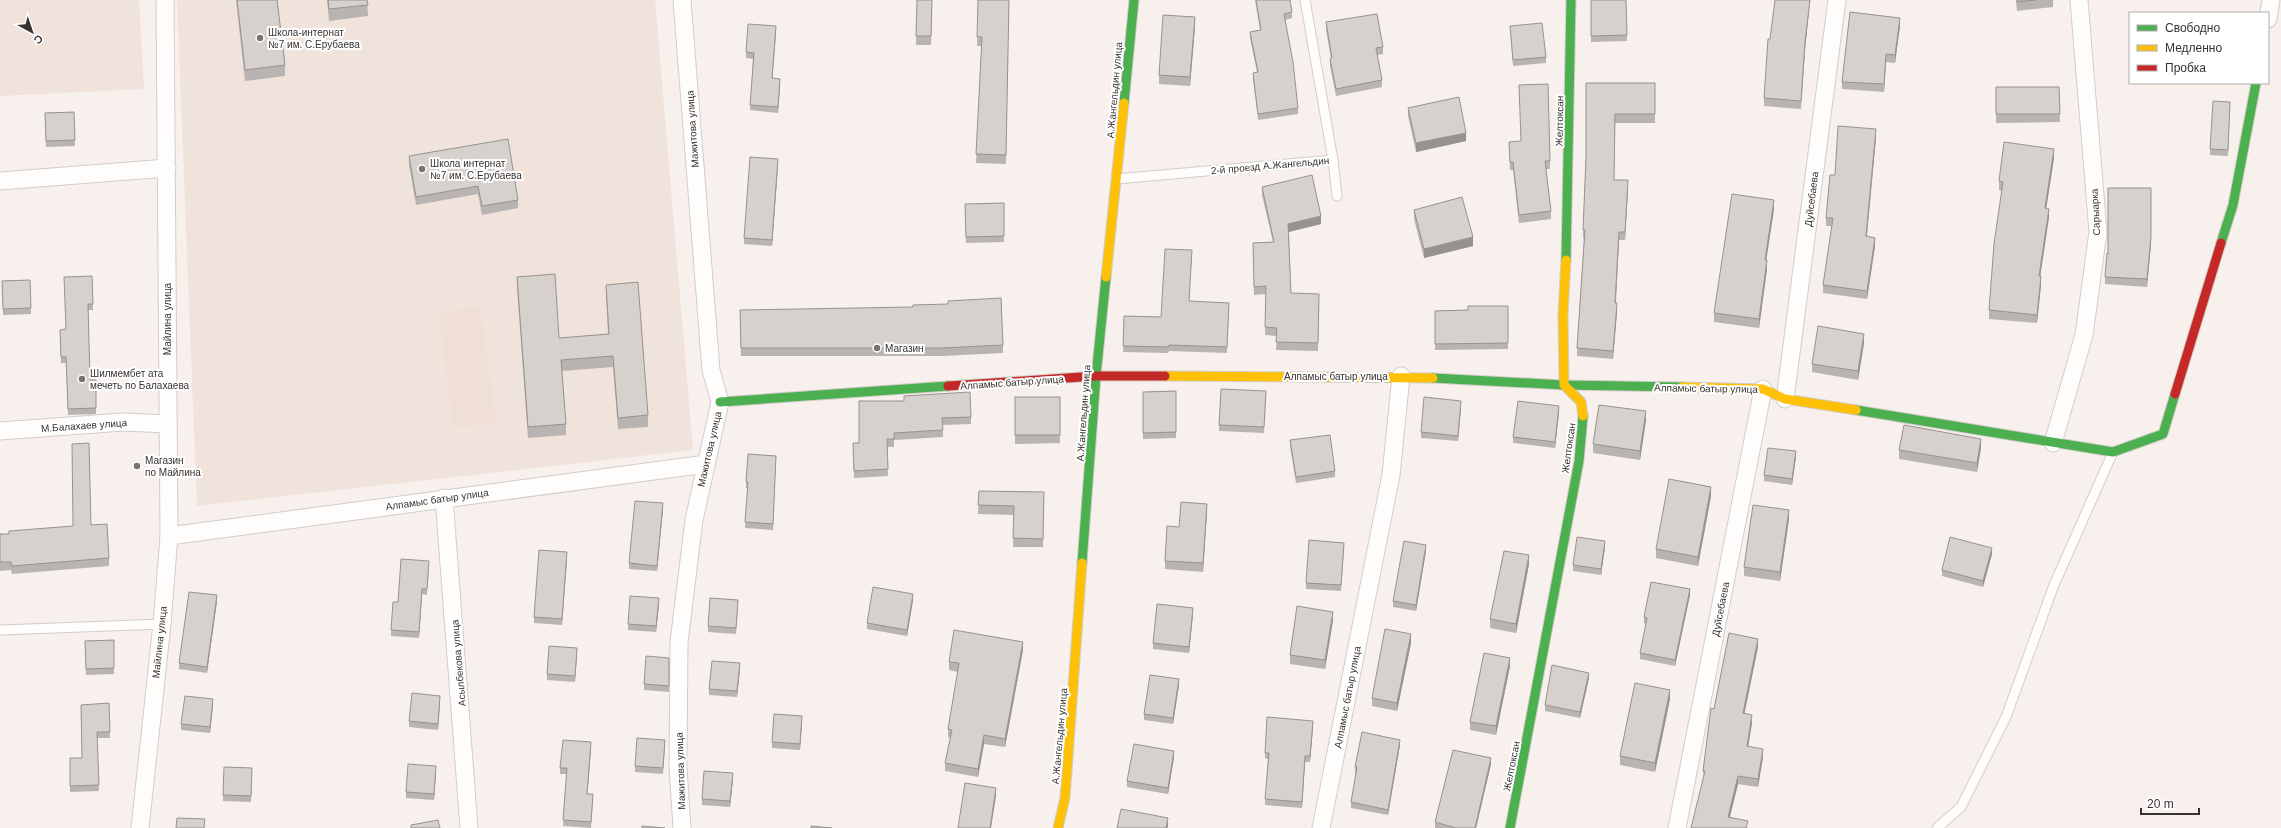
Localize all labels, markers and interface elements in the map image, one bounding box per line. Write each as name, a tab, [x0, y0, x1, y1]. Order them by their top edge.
north arrow	[12, 12, 52, 52]
legend	[2129, 12, 2269, 84]
text: Свободно	[2165, 21, 2220, 35]
place label: Школа-интернат №7 им. С.Ерубаева	[268, 27, 360, 50]
text: С	[31, 33, 45, 47]
marker: Школа-интернат №7 им. С.Ерубаева	[255, 33, 265, 43]
street label: А.Жангельдин улица	[1105, 41, 1124, 139]
text: Медленно	[2165, 41, 2222, 55]
text: Пробка	[2165, 61, 2206, 75]
street label: Мажитова улица	[684, 90, 701, 168]
street label: Желтоксан	[1554, 96, 1565, 146]
street label: 2-й проезд А.Жангельдин	[1210, 155, 1330, 176]
place label: Школа интернат №7 им. С.Ерубаева	[430, 158, 522, 181]
marker: Школа интернат №7 им. С.Ерубаева	[417, 164, 427, 174]
street label: Дуйсебаева	[1803, 170, 1820, 227]
street label: Сарыарка	[2089, 188, 2102, 236]
street label: Майлина улица	[162, 282, 173, 355]
marker: Магазин	[872, 343, 882, 353]
place label: Магазин	[885, 343, 924, 354]
street label: А.Жангельдин улица	[1075, 364, 1092, 462]
place label: Шилмембет ата мечеть по Балахаева	[90, 368, 190, 391]
street label: Алпамыс батыр улица	[1284, 371, 1388, 382]
street label: Алпамыс батыр улица	[960, 373, 1065, 392]
marker: Шилмембет ата мечеть по Балахаева	[77, 374, 87, 384]
street label: Алпамыс батыр улица	[1654, 382, 1758, 395]
street label: Мажитова улица	[695, 410, 724, 488]
street label: М.Балахаев улица	[41, 417, 128, 434]
street label: Желтоксан	[1560, 422, 1577, 474]
place label: Магазин по Майлина	[145, 455, 201, 478]
marker: Магазин по Майлина	[132, 461, 142, 471]
street label: Алпамыс батыр улица	[385, 487, 490, 512]
street label: Дуйсебаева	[1710, 580, 1731, 637]
street label: Майлина улица	[150, 605, 169, 679]
street label: Асылбекова улица	[449, 619, 468, 707]
street label: Алпамыс батыр улица	[1332, 645, 1363, 749]
street label: А.Жангельдин улица	[1050, 687, 1069, 785]
street label: Мажитова улица	[674, 732, 687, 810]
street label: Желтоксан	[1501, 740, 1522, 792]
scale bar	[2141, 790, 2199, 816]
text: 20 m	[2147, 797, 2174, 811]

